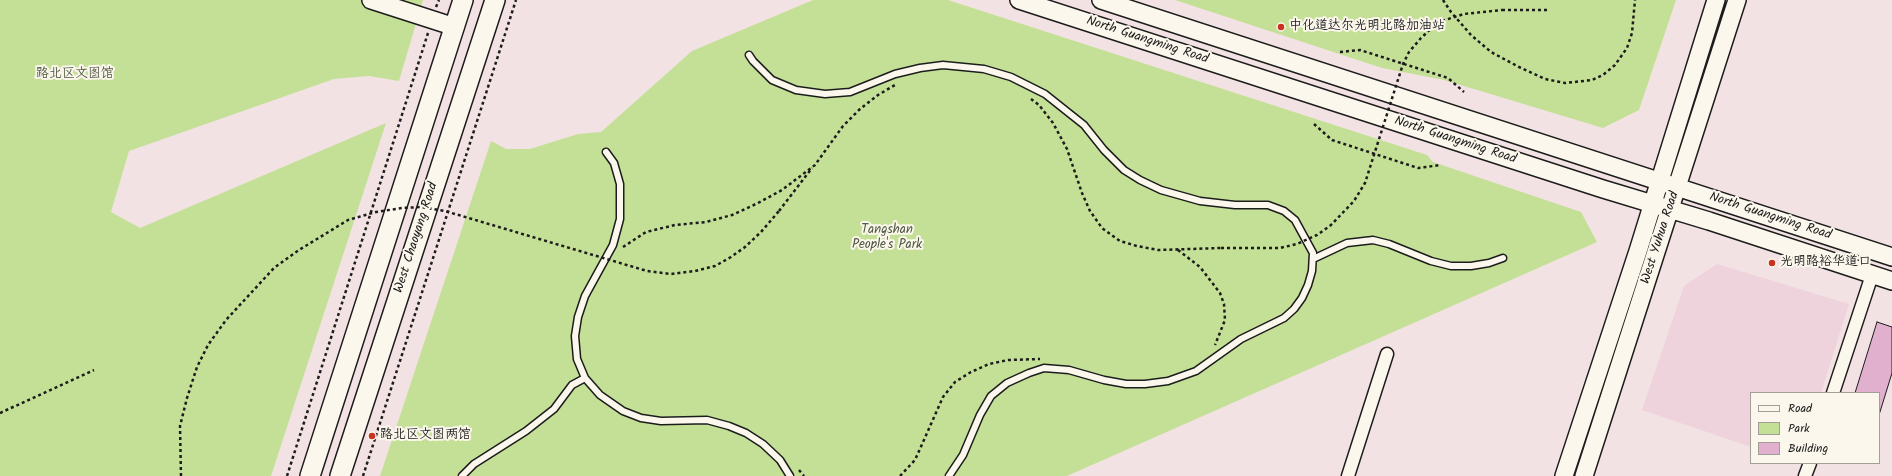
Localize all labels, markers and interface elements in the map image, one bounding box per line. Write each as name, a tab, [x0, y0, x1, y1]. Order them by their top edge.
street label: North Guangming Road	[1084, 14, 1210, 68]
place label: 中化道达尔光明北路加油站	[1289, 19, 1445, 35]
marker: 中化道达尔光明北路加油站	[1276, 22, 1286, 32]
park label: 路北区文图馆	[36, 67, 114, 83]
street label: North Guangming Road	[1392, 114, 1518, 168]
street label: West Chaoyang Road	[392, 181, 442, 295]
street label: West Yuhua Road	[1639, 190, 1683, 286]
street label: North Guangming Road	[1707, 190, 1833, 244]
park label: Tangshan People's Park	[852, 223, 922, 254]
place label: 光明路裕华道口	[1780, 255, 1871, 271]
marker: 光明路裕华道口	[1767, 258, 1777, 268]
legend	[1750, 392, 1880, 464]
text: Road	[1788, 399, 1812, 418]
text: Park	[1788, 419, 1810, 438]
place label: 路北区文图两馆	[380, 428, 471, 444]
marker: 路北区文图两馆	[367, 431, 377, 441]
text: Building	[1788, 439, 1828, 458]

